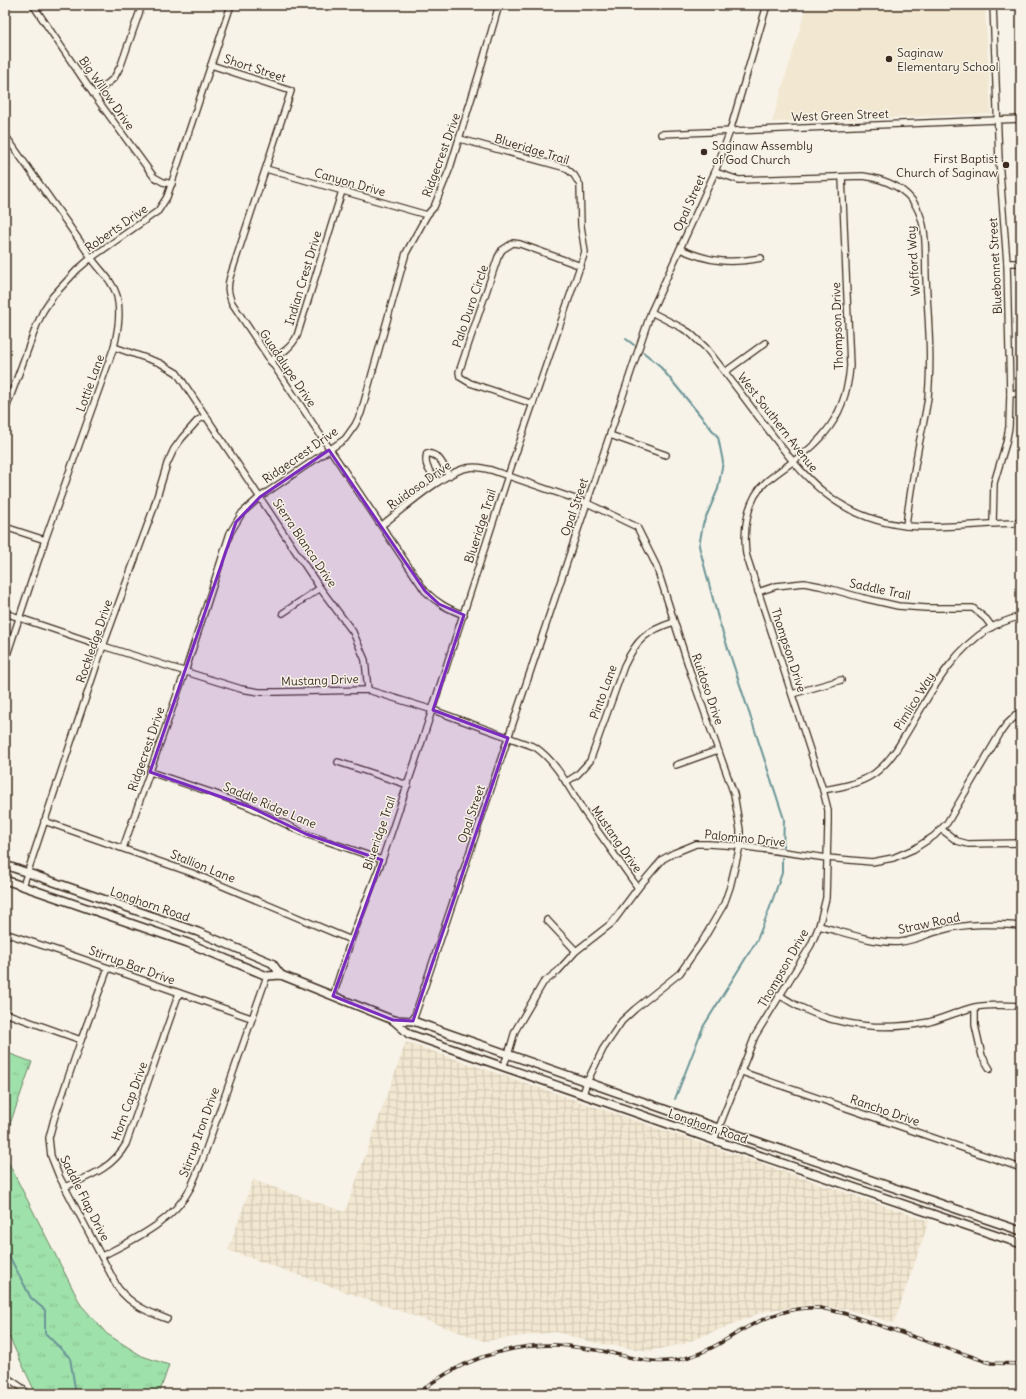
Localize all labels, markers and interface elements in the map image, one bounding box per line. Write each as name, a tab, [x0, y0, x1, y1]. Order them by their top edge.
place label: Saginaw Elementary School	[897, 45, 998, 74]
street label: Short Street	[222, 51, 288, 85]
street label: Big Willow Drive	[76, 53, 138, 133]
marker: Saginaw Elementary School	[884, 54, 894, 64]
street label: West Green Street	[791, 106, 889, 124]
street label: Ridgecrest Drive	[419, 111, 463, 199]
street label: Blueridge Trail	[493, 131, 571, 167]
place label: Saginaw Assembly of God Church	[712, 138, 813, 167]
marker: Saginaw Assembly of God Church	[699, 147, 709, 157]
place label: First Baptist Church of Saginaw	[896, 151, 999, 180]
marker: First Baptist Church of Saginaw	[1001, 160, 1011, 170]
street label: Canyon Drive	[313, 165, 387, 199]
street label: Opal Street	[670, 172, 708, 234]
street label: Roberts Drive	[82, 201, 150, 255]
street label: Bluebonnet Street	[985, 217, 1005, 315]
street label: Wofford Way	[903, 225, 923, 297]
street label: Indian Crest Drive	[281, 229, 325, 327]
street label: Palo Duro Circle	[449, 263, 491, 349]
street label: Thompson Drive	[828, 282, 846, 370]
street label: Guadalupe Drive	[256, 326, 320, 410]
street label: Lottie Lane	[73, 352, 107, 414]
street label: West Southern Avenue	[735, 369, 821, 475]
street label: Ridgecrest Drive	[259, 424, 341, 486]
street label: Ruidoso Drive	[384, 457, 454, 513]
street label: Opal Street	[557, 476, 591, 538]
street label: Blueridge Trail	[461, 487, 499, 565]
street label: Sierra Blanca Drive	[270, 496, 340, 590]
street label: Saddle Trail	[848, 575, 912, 603]
street label: Rockledge Drive	[73, 597, 115, 685]
street label: Thompson Drive	[768, 606, 810, 694]
street label: Ruidoso Drive	[689, 651, 727, 727]
street label: Pinto Lane	[586, 663, 620, 721]
street label: Pimlico Way	[890, 669, 938, 733]
street label: Mustang Drive	[281, 671, 359, 689]
street label: Ridgecrest Drive	[125, 705, 167, 793]
street label: Saddle Ridge Lane	[221, 779, 319, 831]
street label: Opal Street	[454, 783, 488, 845]
street label: Blueridge Trail	[359, 794, 399, 872]
street label: Mustang Drive	[589, 803, 645, 875]
street label: Palomino Drive	[704, 826, 786, 850]
street label: Stallion Lane	[168, 846, 238, 886]
street label: Longhorn Road	[108, 883, 192, 925]
street label: Straw Road	[897, 909, 961, 937]
street label: Thompson Drive	[755, 926, 811, 1010]
street label: Stirrup Bar Drive	[87, 942, 177, 988]
street label: Horn Cap Drive	[108, 1060, 150, 1142]
street label: Stirrup Iron Drive	[176, 1085, 222, 1179]
street label: Rancho Drive	[848, 1091, 922, 1129]
street label: Longhorn Road	[666, 1105, 750, 1147]
street label: Saddle Flap Drive	[57, 1153, 113, 1243]

